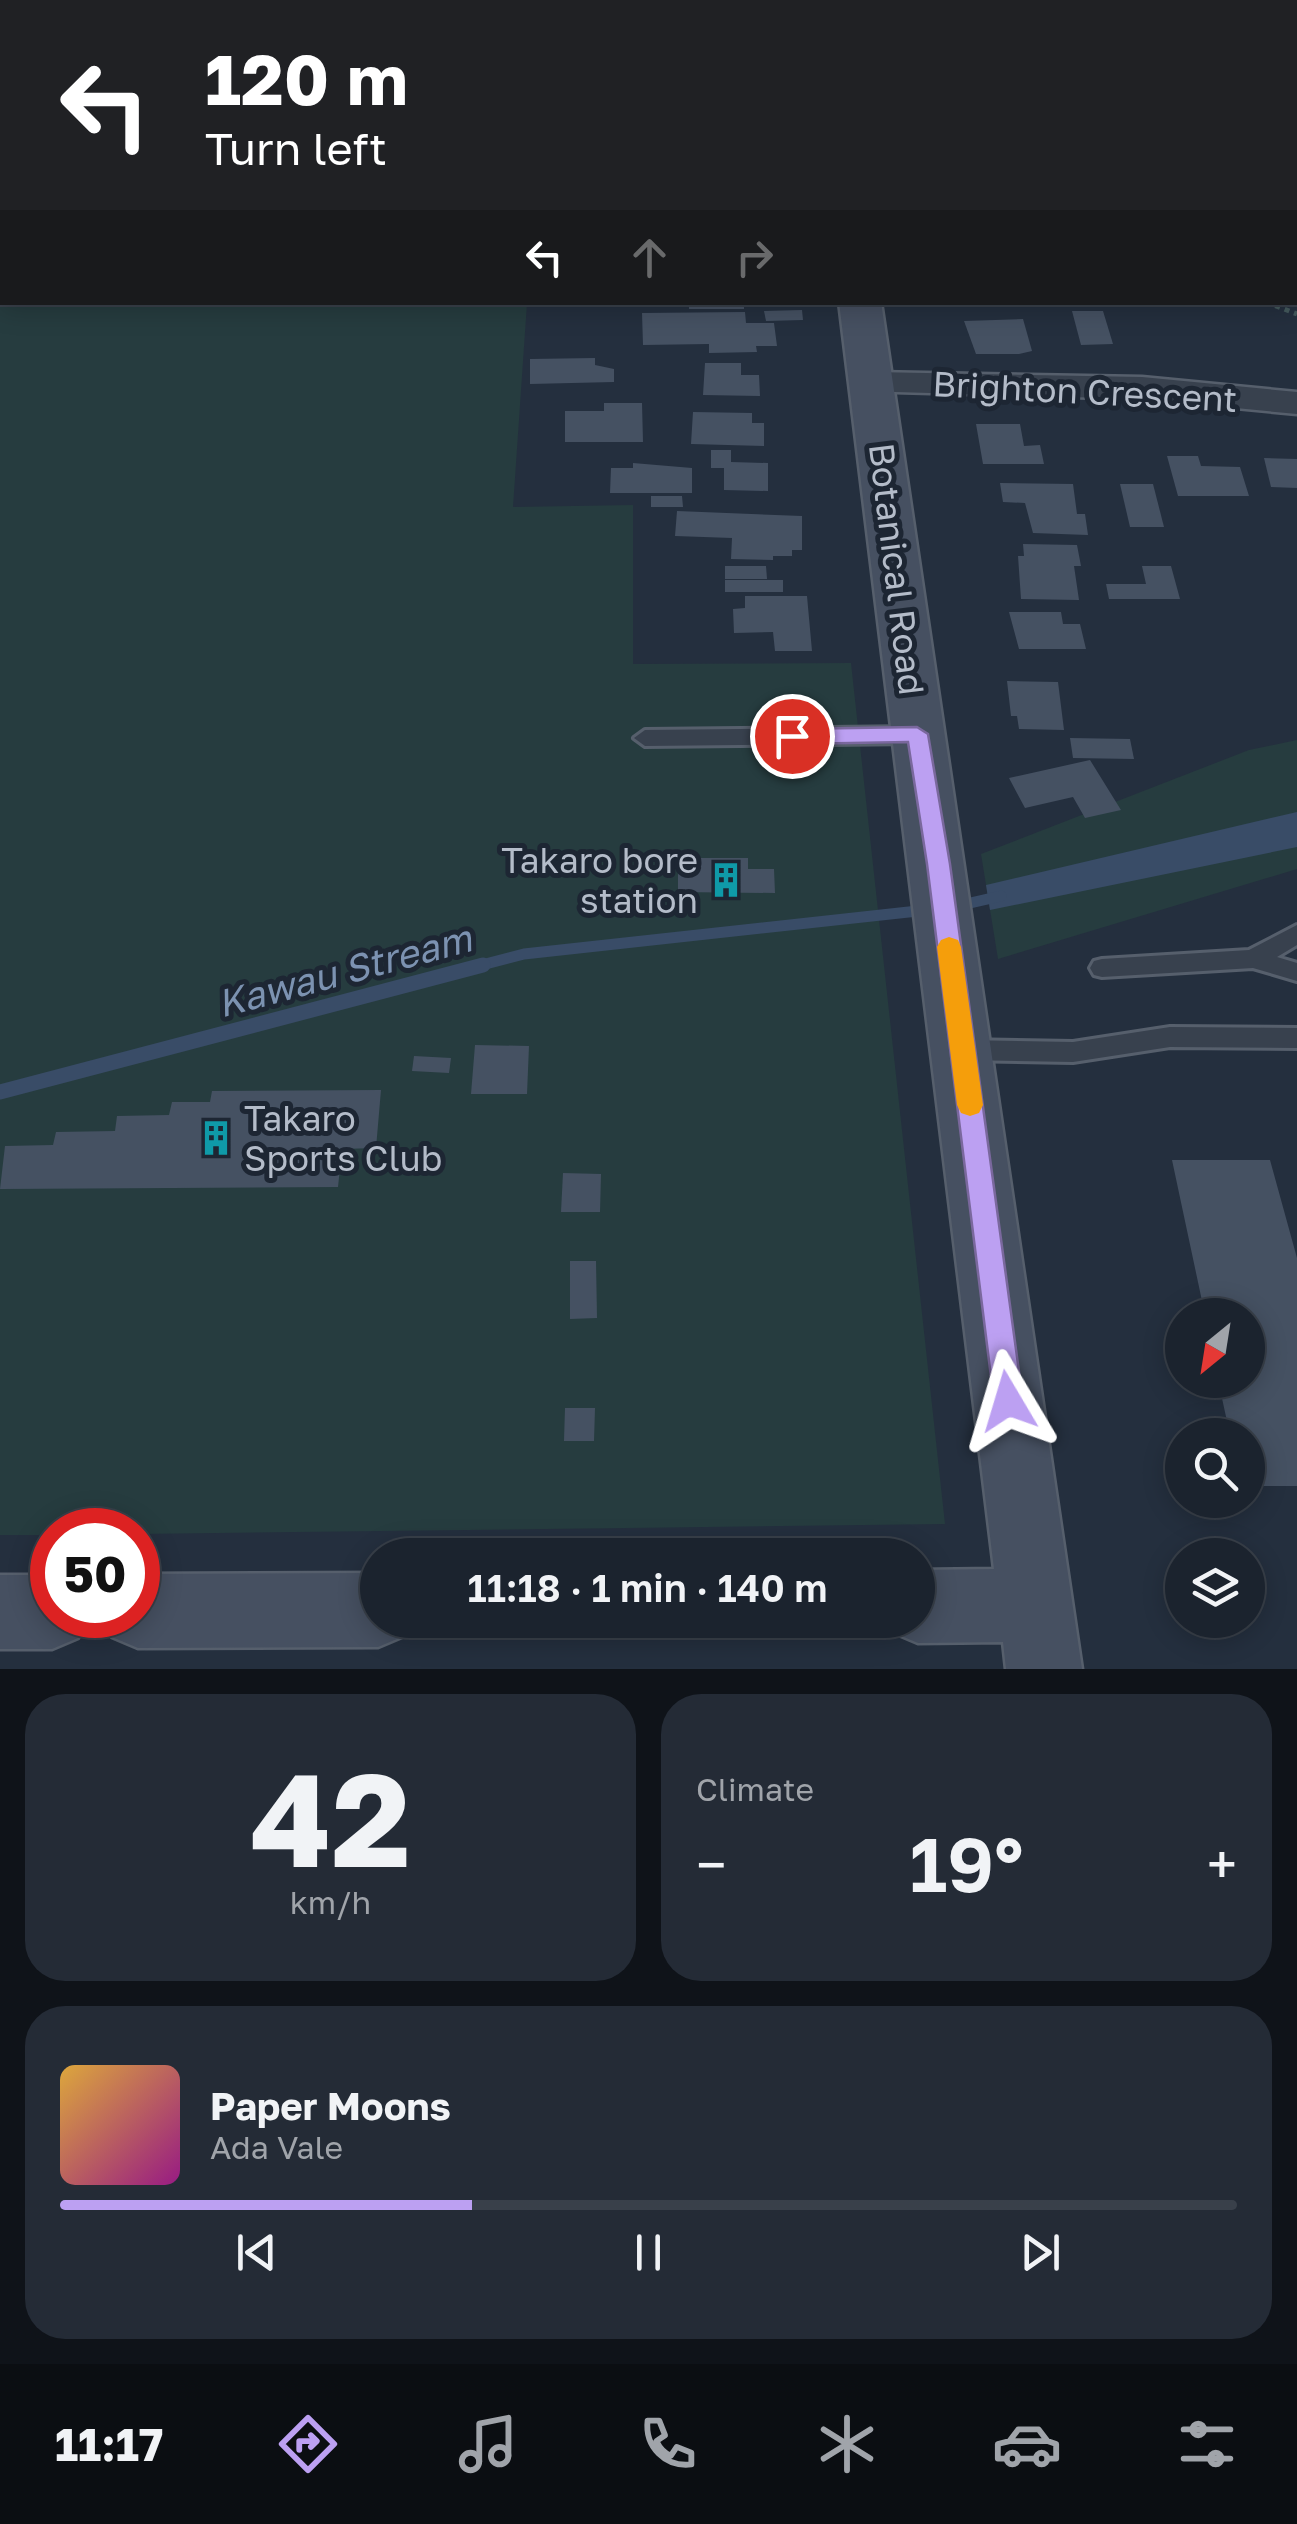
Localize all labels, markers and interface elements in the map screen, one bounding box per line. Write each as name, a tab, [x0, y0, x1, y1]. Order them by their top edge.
text: 120 m	[205, 36, 408, 120]
icon: left	[40, 40, 170, 170]
text: Turn left	[205, 121, 387, 175]
icon: left	[517, 230, 572, 285]
icon: ahead	[622, 230, 677, 285]
icon: right	[727, 230, 782, 285]
street label: Brighton Crescent	[932, 362, 1238, 420]
street label: Botanical Road	[861, 441, 933, 697]
pin	[750, 694, 835, 779]
icon: arrive	[765, 709, 820, 764]
place label: Takaro bore station	[501, 839, 698, 921]
building icon: Takaro bore station	[707, 861, 745, 899]
water label: Kawau Stream	[212, 914, 477, 1026]
place label: Takaro Sports Club	[244, 1097, 442, 1179]
building icon: Takaro Sports Club	[197, 1119, 235, 1157]
north arrow	[1165, 1298, 1265, 1398]
map controls	[1165, 1298, 1265, 1638]
position arrow	[956, 1349, 1060, 1453]
button: search	[1165, 1418, 1265, 1518]
speed limit sign: 50	[30, 1508, 160, 1638]
button: layers	[1165, 1538, 1265, 1638]
text: 11:18 · 1 min · 140 m	[468, 1565, 827, 1610]
text: 42	[250, 1740, 411, 1896]
text: Climate	[696, 1770, 814, 1808]
text: 19°	[910, 1818, 1023, 1909]
text: −	[696, 1831, 726, 1897]
text: +	[1207, 1831, 1237, 1897]
text: km/h	[290, 1883, 371, 1921]
text: Paper Moons	[210, 2083, 451, 2128]
text: Ada Vale	[210, 2128, 343, 2166]
icon: previous	[229, 2225, 284, 2280]
icon: pause	[621, 2225, 676, 2280]
icon: next	[1013, 2225, 1068, 2280]
icon: directions	[273, 2409, 343, 2479]
icon: music	[453, 2409, 523, 2479]
icon: phone	[633, 2409, 703, 2479]
icon: climate	[812, 2409, 882, 2479]
icon: car	[992, 2409, 1062, 2479]
icon: filters	[1172, 2409, 1242, 2479]
text: 11:17	[55, 2417, 163, 2471]

